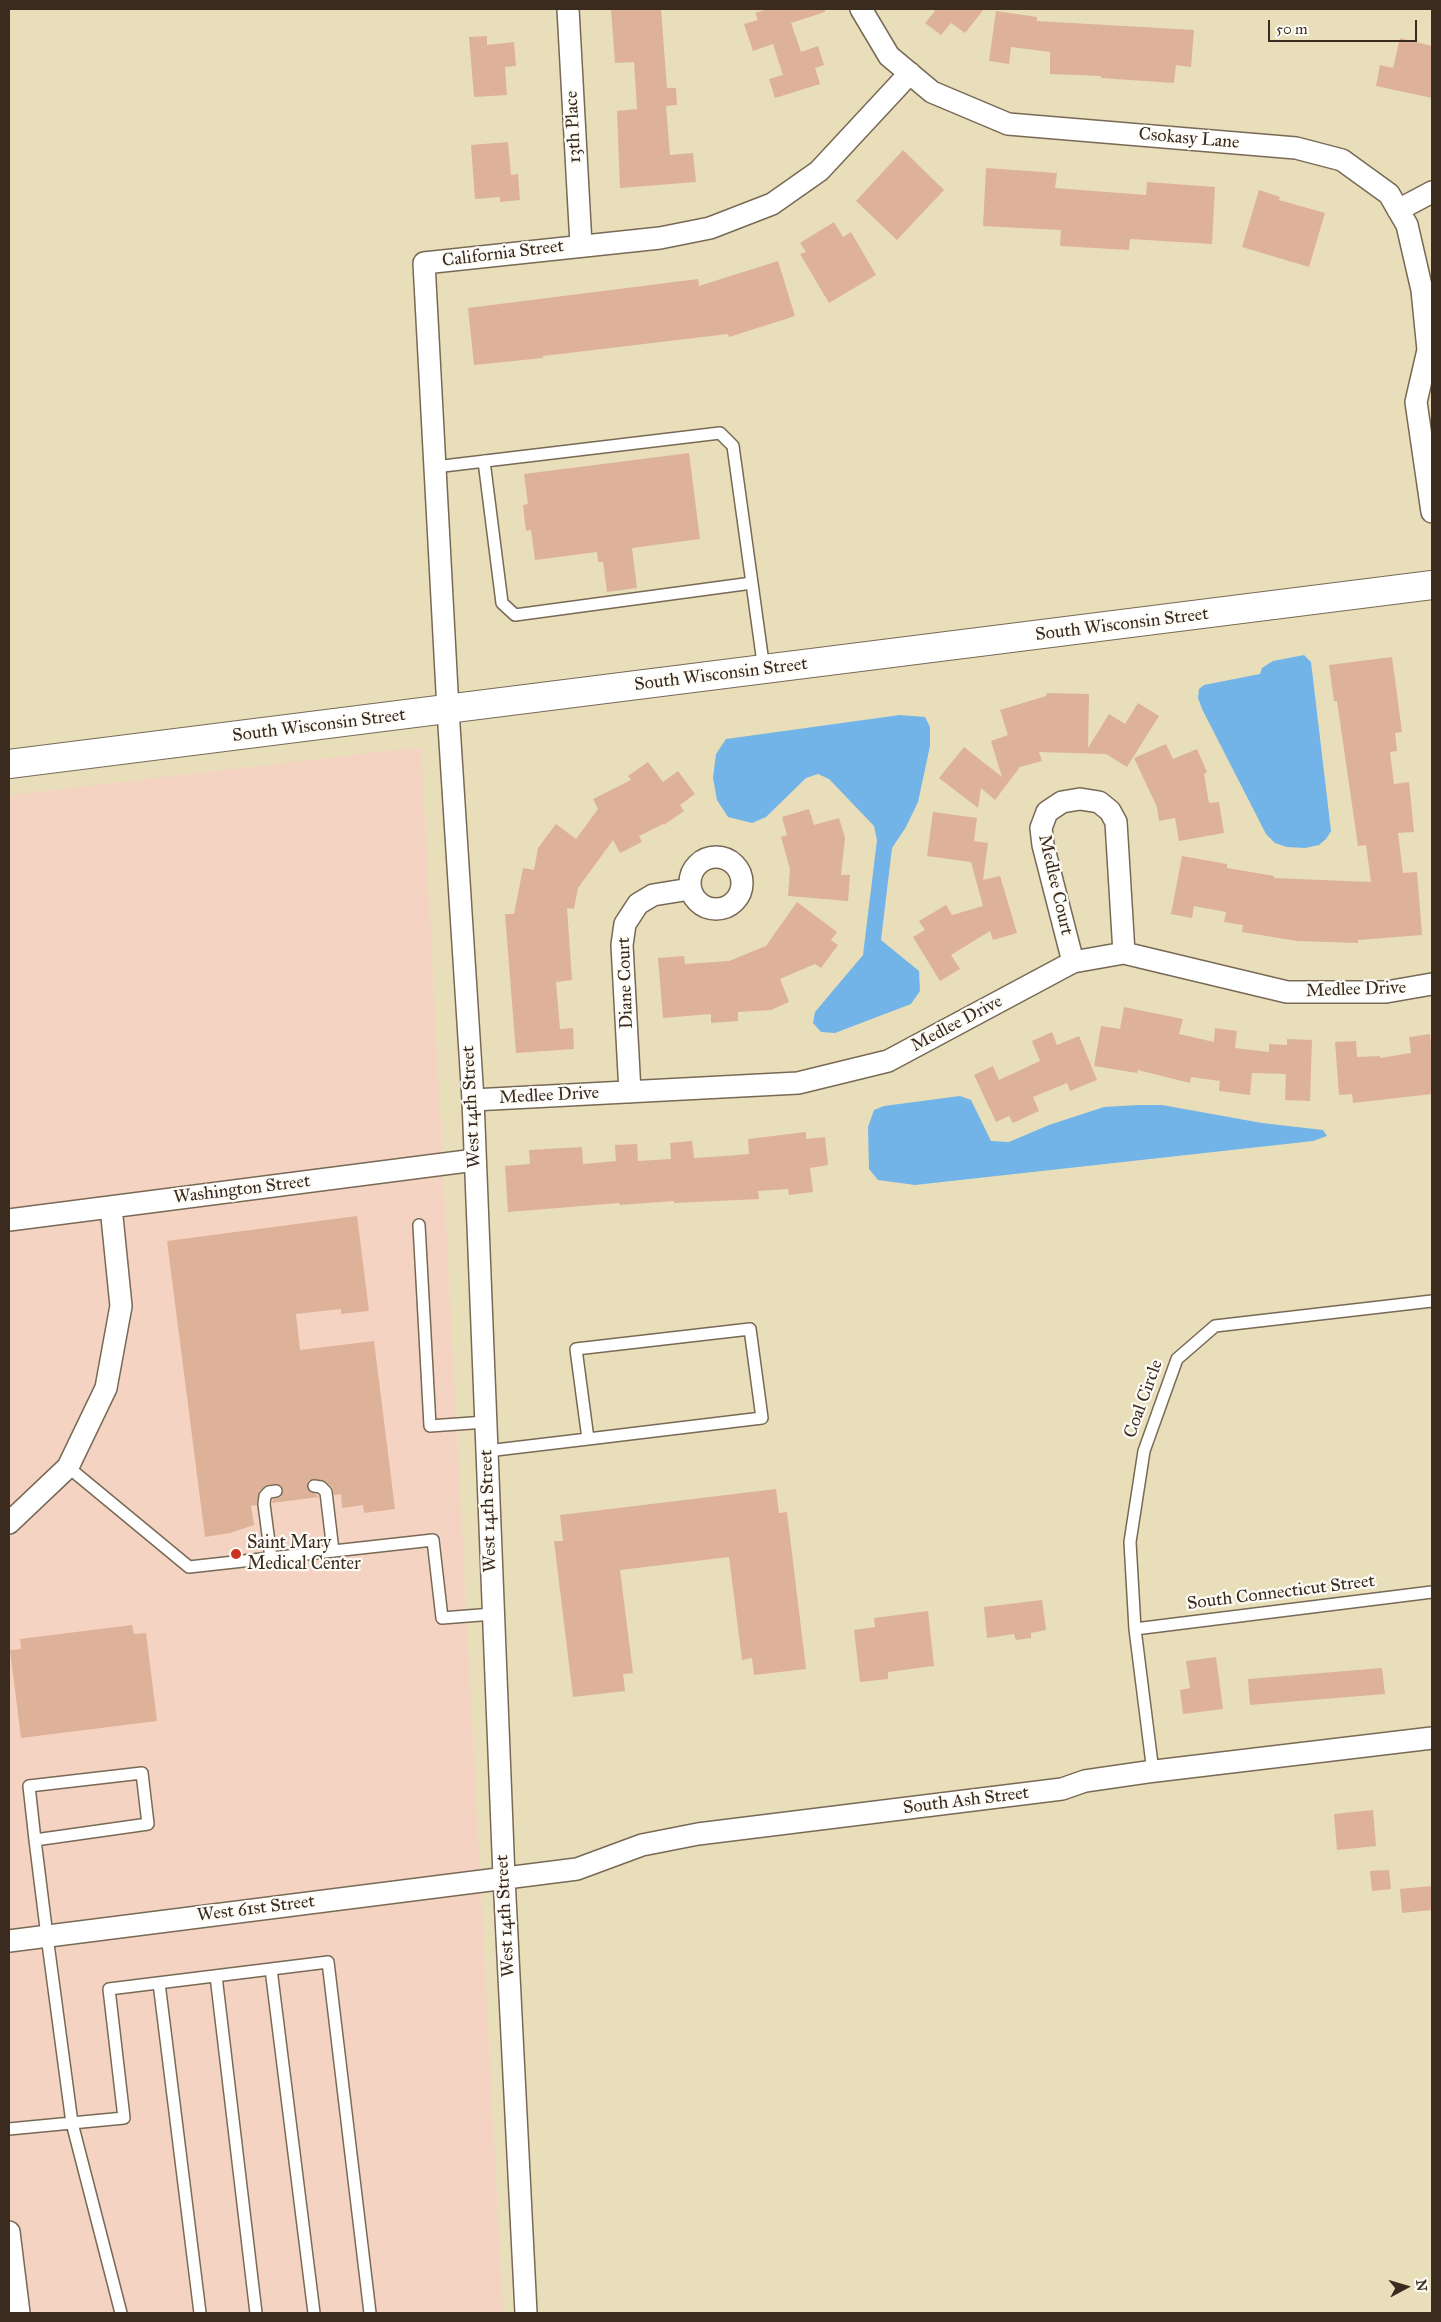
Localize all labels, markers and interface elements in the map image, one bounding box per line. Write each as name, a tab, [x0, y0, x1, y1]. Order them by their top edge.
scale bar	[1271, 10, 1420, 42]
text: 50 m	[1276, 20, 1308, 38]
street label: 13th Place	[561, 90, 587, 164]
street label: Csokasy Lane	[1138, 124, 1240, 154]
street label: California Street	[441, 236, 565, 272]
street label: South Wisconsin Street	[1034, 604, 1210, 646]
street label: South Wisconsin Street	[633, 654, 809, 696]
street label: South Wisconsin Street	[231, 705, 407, 747]
street label: Medlee Court	[1033, 832, 1077, 938]
street label: Diane Court	[614, 937, 638, 1029]
street label: Medlee Drive	[1306, 977, 1406, 1003]
street label: Medlee Drive	[908, 991, 1006, 1057]
street label: West 14th Street	[458, 1045, 486, 1169]
street label: Medlee Drive	[498, 1083, 600, 1109]
street label: Washington Street	[173, 1171, 311, 1209]
street label: Coal Circle	[1120, 1357, 1168, 1441]
street label: West 14th Street	[476, 1449, 502, 1573]
place label: Saint Mary Medical Center	[247, 1533, 361, 1576]
marker: Saint Mary Medical Center	[229, 1547, 243, 1561]
street label: South Connecticut Street	[1186, 1571, 1376, 1615]
street label: South Ash Street	[902, 1783, 1030, 1819]
street label: West 14th Street	[492, 1854, 520, 1978]
street label: West 61st Street	[196, 1891, 316, 1927]
north arrow	[1381, 2262, 1431, 2312]
text: N	[1412, 2279, 1430, 2292]

